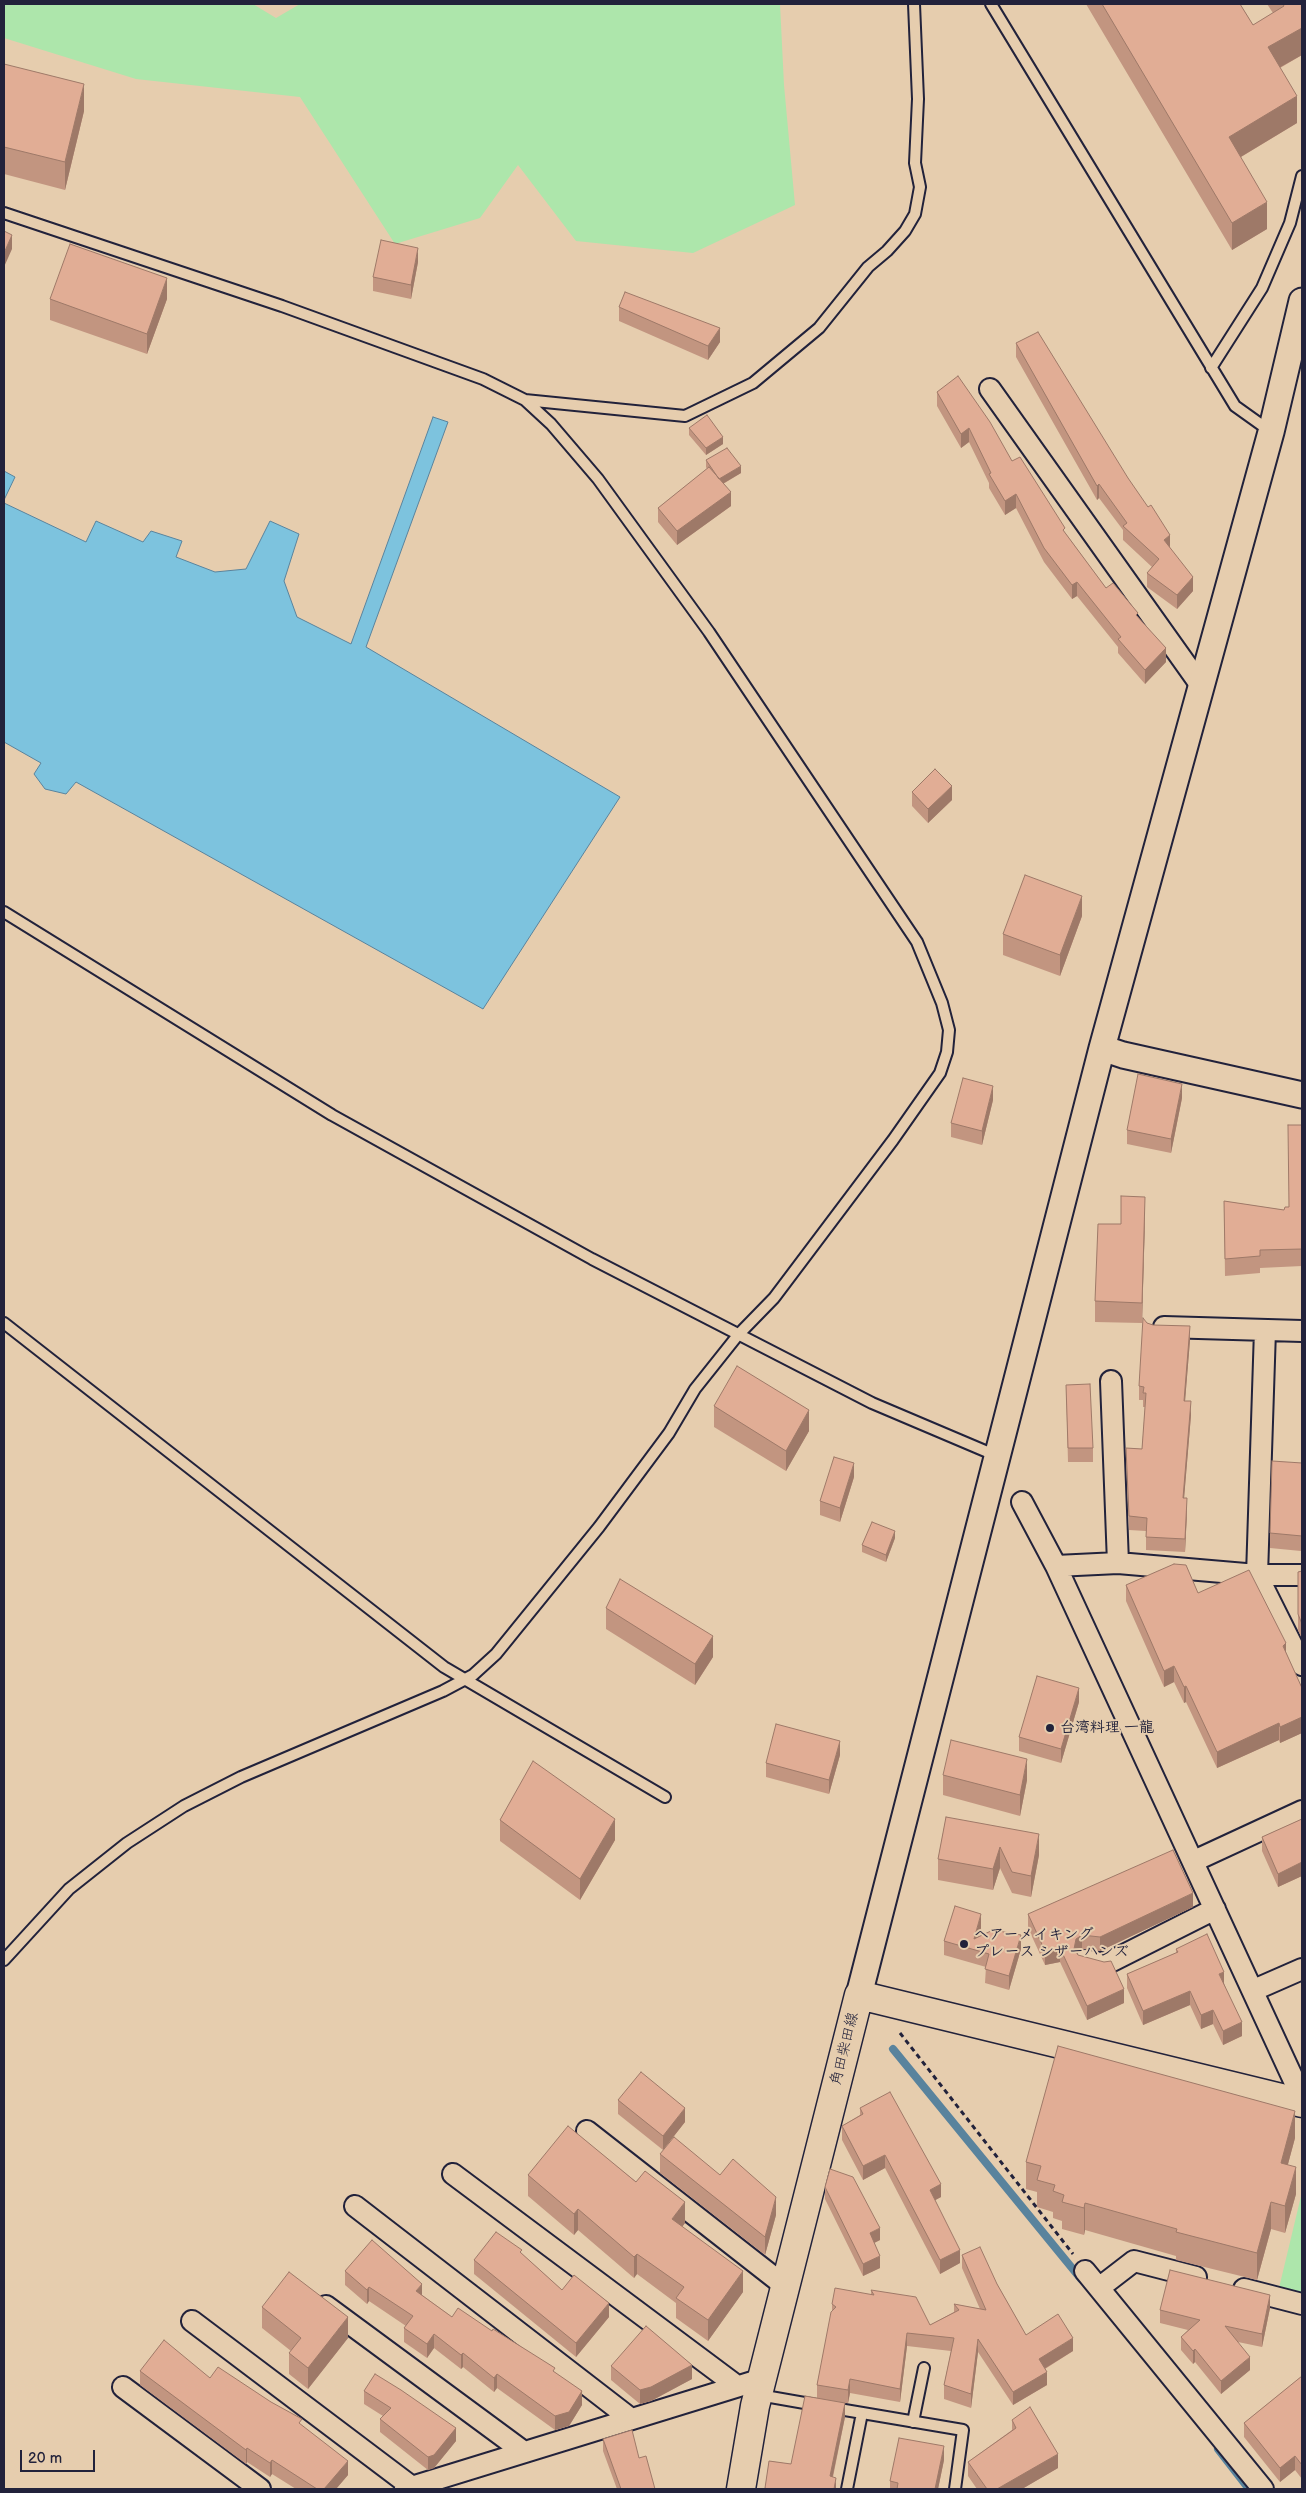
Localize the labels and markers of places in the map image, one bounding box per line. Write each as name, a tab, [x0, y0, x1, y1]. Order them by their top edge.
place label: 台湾料理 一龍	[1060, 1719, 1154, 1737]
marker: 台湾料理 一龍	[1044, 1722, 1056, 1734]
place label: ヘアーメイキング プレース シザーハンズ	[974, 1926, 1129, 1961]
marker: ヘアーメイキング プレース シザーハンズ	[958, 1938, 970, 1950]

